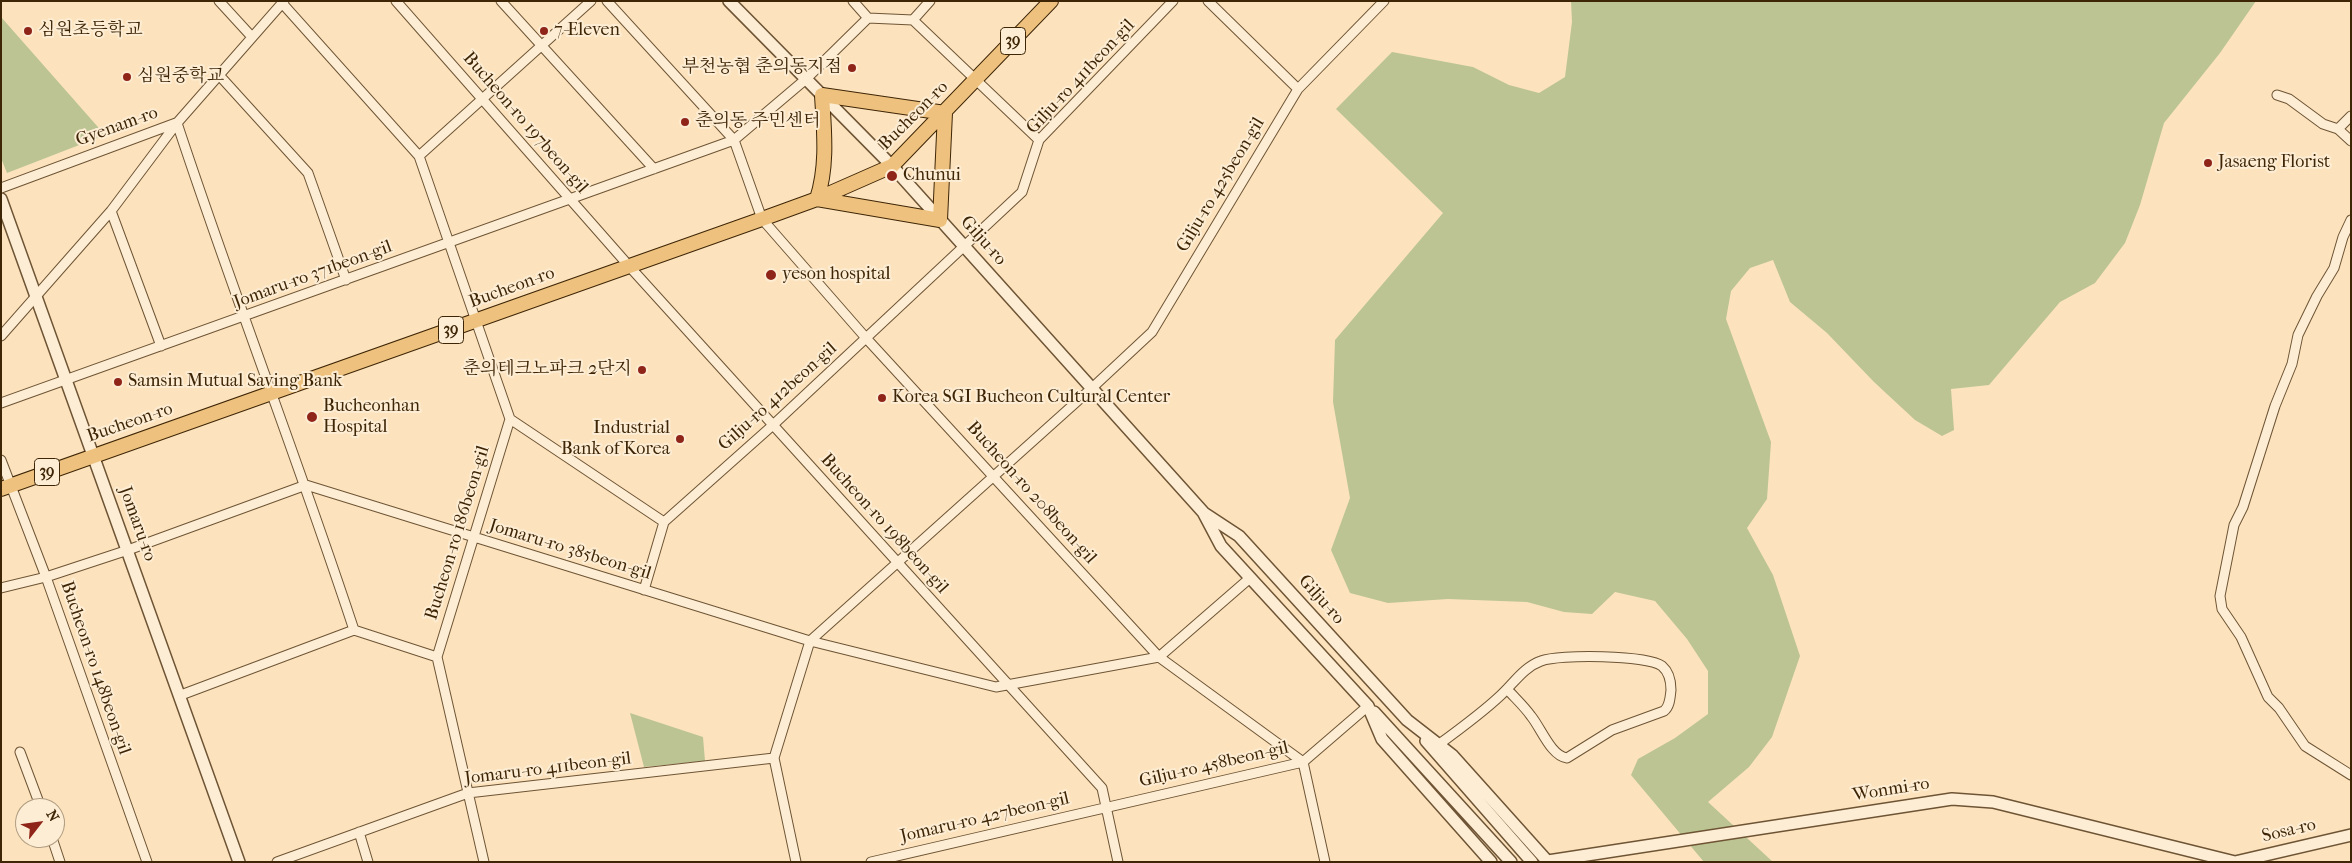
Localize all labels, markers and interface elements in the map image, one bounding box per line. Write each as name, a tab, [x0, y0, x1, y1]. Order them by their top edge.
street label: Gilju-ro 411beon-gil	[1022, 15, 1140, 139]
place label: 심원초등학교	[38, 20, 142, 42]
place label: 7-Eleven	[554, 20, 620, 42]
marker: 심원초등학교	[22, 25, 34, 37]
marker: 7-Eleven	[538, 25, 550, 37]
road number: 39	[1000, 27, 1026, 54]
street label: Bucheon-ro 197beon-gil	[458, 48, 592, 198]
place label: 부천농협 춘의동지점	[682, 57, 842, 79]
marker: 부천농협 춘의동지점	[846, 62, 858, 74]
place label: 심원중학교	[137, 66, 224, 88]
marker: 심원중학교	[121, 71, 133, 83]
street label: Bucheon-ro	[875, 77, 953, 155]
street label: Gyenam-ro	[73, 102, 161, 152]
place label: 춘의동 주민센터	[695, 111, 821, 133]
street label: Gilju-ro 425beon-gil	[1172, 114, 1270, 256]
marker: 춘의동 주민센터	[679, 116, 691, 128]
place label: Jasaeng Florist	[2218, 152, 2330, 174]
marker: Jasaeng Florist	[2202, 157, 2214, 169]
place label: Chunui	[903, 165, 961, 187]
marker: Chunui	[885, 169, 899, 183]
street label: Gilju-ro	[955, 212, 1011, 270]
street label: Jomaru-ro 371beon-gil	[231, 236, 395, 314]
street label: Bucheon-ro	[466, 263, 558, 313]
place label: yeson hospital	[782, 264, 890, 286]
marker: yeson hospital	[764, 268, 778, 282]
road number: 39	[438, 316, 464, 344]
street label: Gilju-ro 412beon-gil	[714, 338, 842, 456]
place label: 춘의테크노파크 2단지	[462, 359, 632, 381]
marker: 춘의테크노파크 2단지	[636, 364, 648, 376]
place label: Samsin Mutual Saving Bank	[128, 371, 342, 393]
marker: Samsin Mutual Saving Bank	[112, 376, 124, 388]
place label: Korea SGI Bucheon Cultural Center	[892, 387, 1170, 409]
marker: Korea SGI Bucheon Cultural Center	[876, 392, 888, 404]
place label: Bucheonhan Hospital	[323, 396, 420, 438]
street label: Bucheon-ro	[84, 398, 176, 448]
marker: Bucheonhan Hospital	[305, 410, 319, 424]
street label: Bucheon-ro 208beon-gil	[961, 417, 1101, 569]
place label: Industrial Bank of Korea	[561, 418, 670, 460]
marker: Industrial Bank of Korea	[674, 433, 686, 445]
street label: Bucheon-ro 186beon-gil	[421, 443, 495, 623]
street label: Bucheon-ro 198beon-gil	[816, 450, 952, 598]
road number: 39	[34, 458, 60, 486]
street label: Jomaru-ro	[114, 484, 160, 564]
street label: Jomaru-ro 385beon-gil	[486, 515, 654, 585]
street label: Gilju-ro	[1293, 571, 1349, 629]
street label: Bucheon-ro 148beon-gil	[55, 579, 135, 757]
street label: Gilju-ro 458beon-gil	[1137, 737, 1291, 793]
street label: Jomaru-ro 411beon-gil	[463, 748, 633, 790]
street label: Wonmi-ro	[1851, 773, 1931, 807]
street label: Jomaru-ro 427beon-gil	[898, 788, 1072, 848]
north arrow	[15, 798, 65, 848]
text: N	[43, 807, 63, 825]
street label: Sosa-ro	[2260, 814, 2318, 848]

